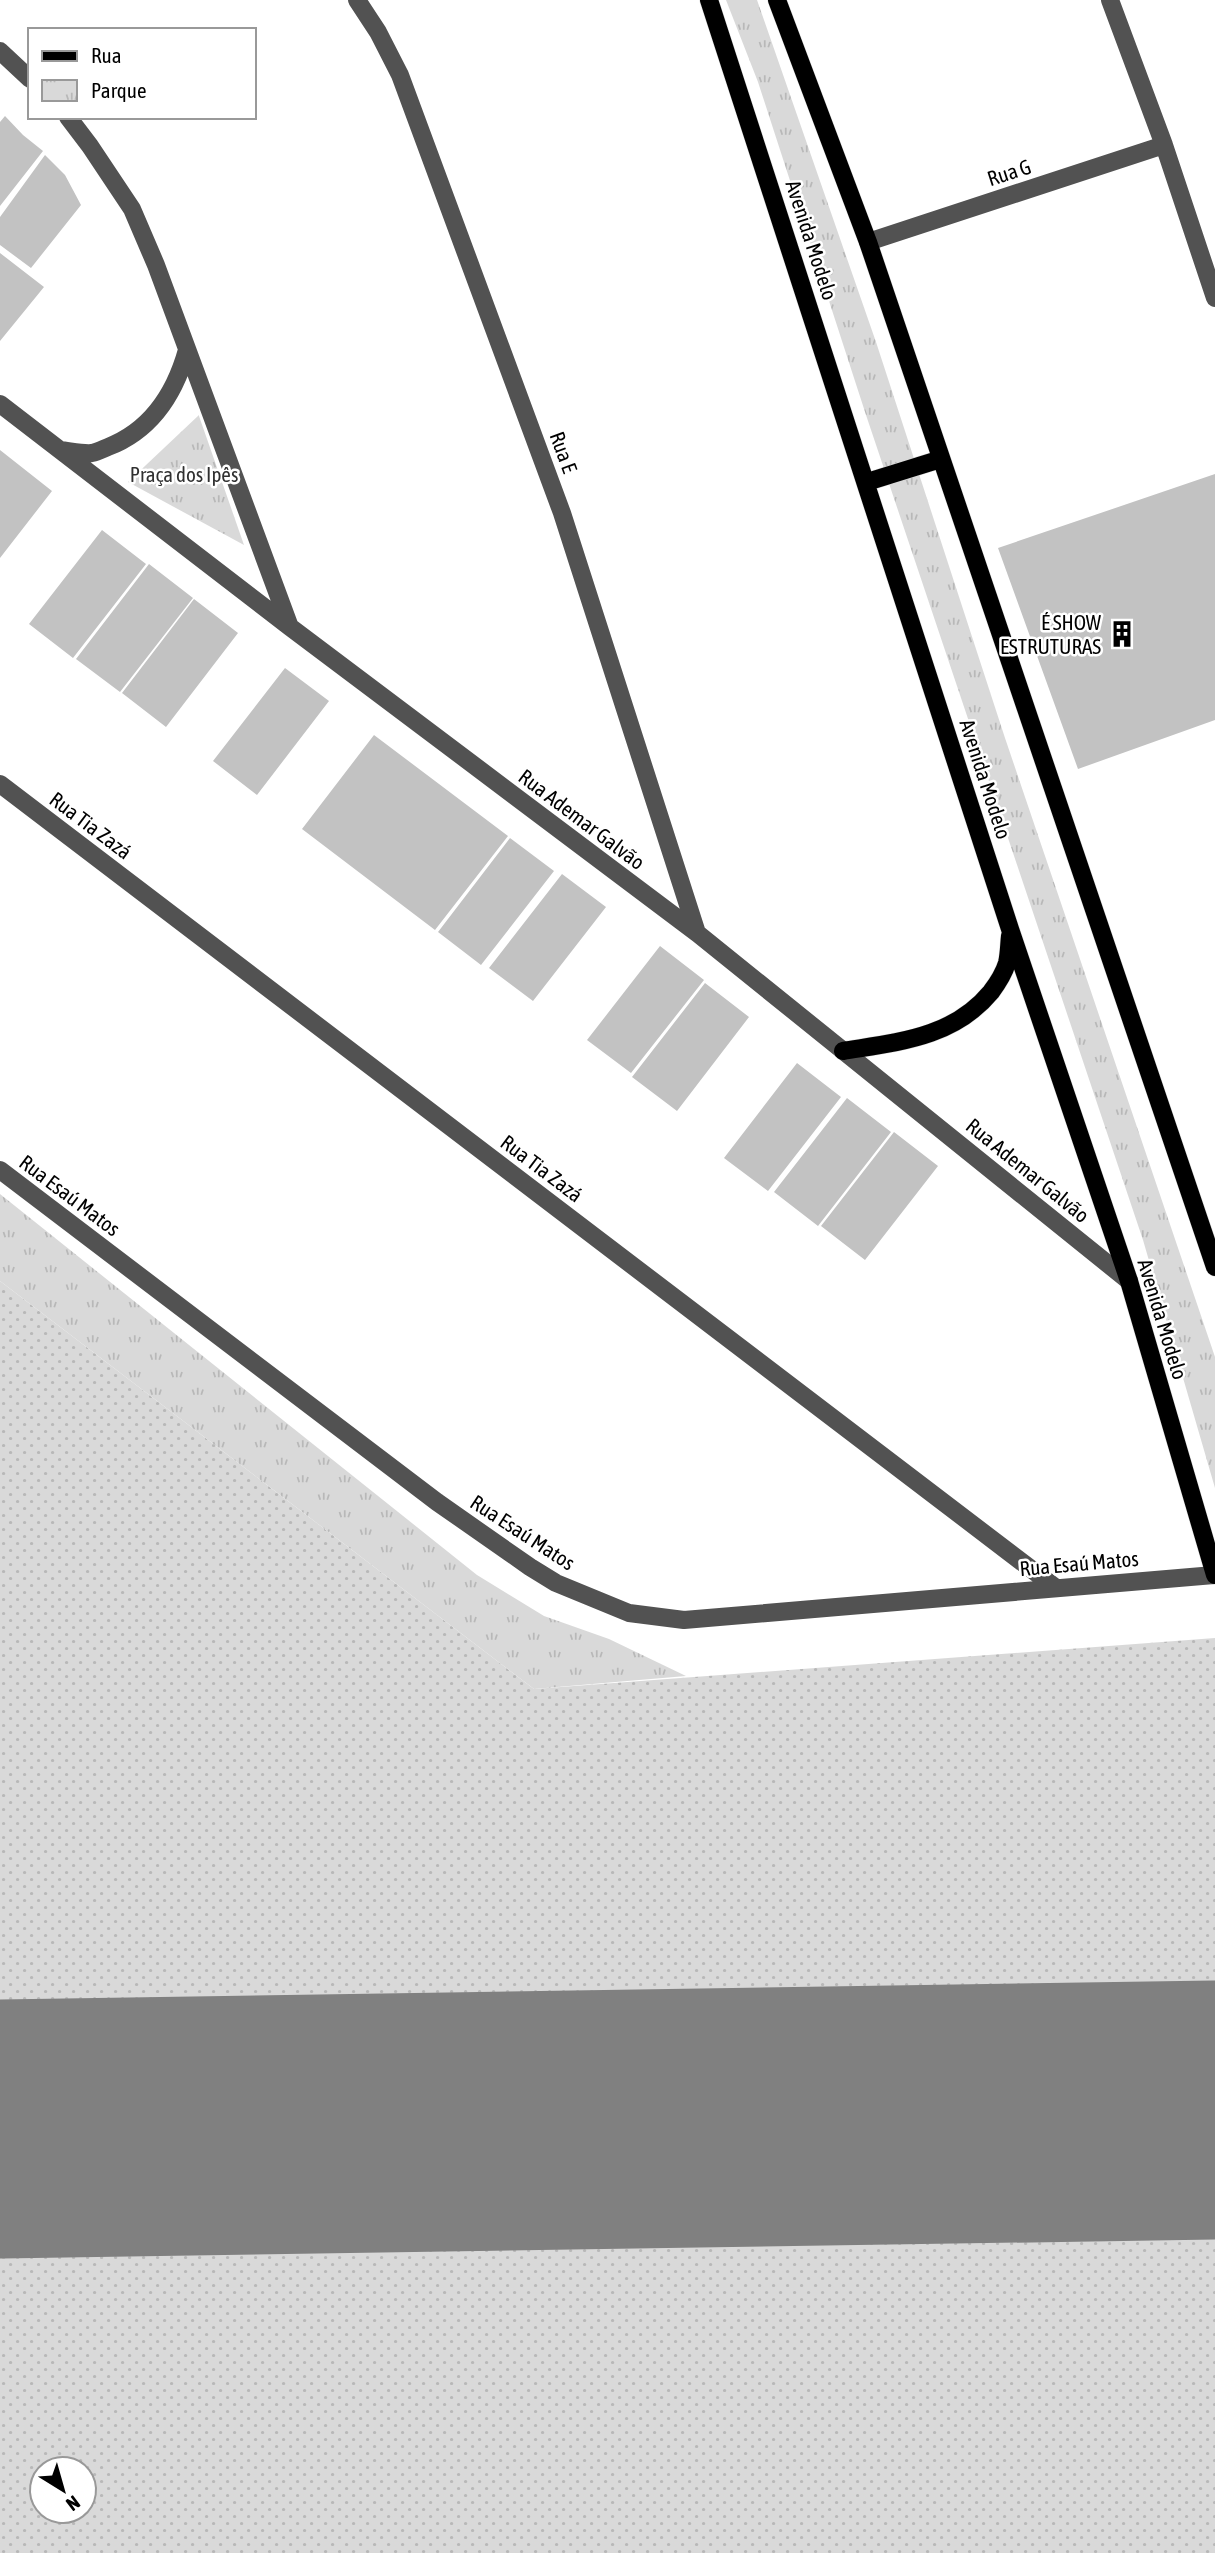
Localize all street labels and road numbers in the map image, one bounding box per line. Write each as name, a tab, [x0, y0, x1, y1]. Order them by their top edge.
street label: Rua G	[984, 154, 1034, 190]
street label: Avenida Modelo	[781, 177, 843, 303]
street label: Rua E	[546, 428, 583, 476]
street label: Avenida Modelo	[955, 716, 1017, 842]
street label: Rua Ademar Galvão	[514, 764, 650, 874]
street label: Rua Tia Zazá	[45, 786, 137, 864]
street label: Rua Ademar Galvão	[962, 1113, 1094, 1227]
street label: Rua Tia Zazá	[496, 1129, 588, 1207]
street label: Rua Esaú Matos	[15, 1149, 125, 1241]
street label: Avenida Modelo	[1133, 1256, 1193, 1382]
street label: Rua Esaú Matos	[466, 1489, 580, 1575]
street label: Rua Esaú Matos	[1018, 1546, 1140, 1580]

